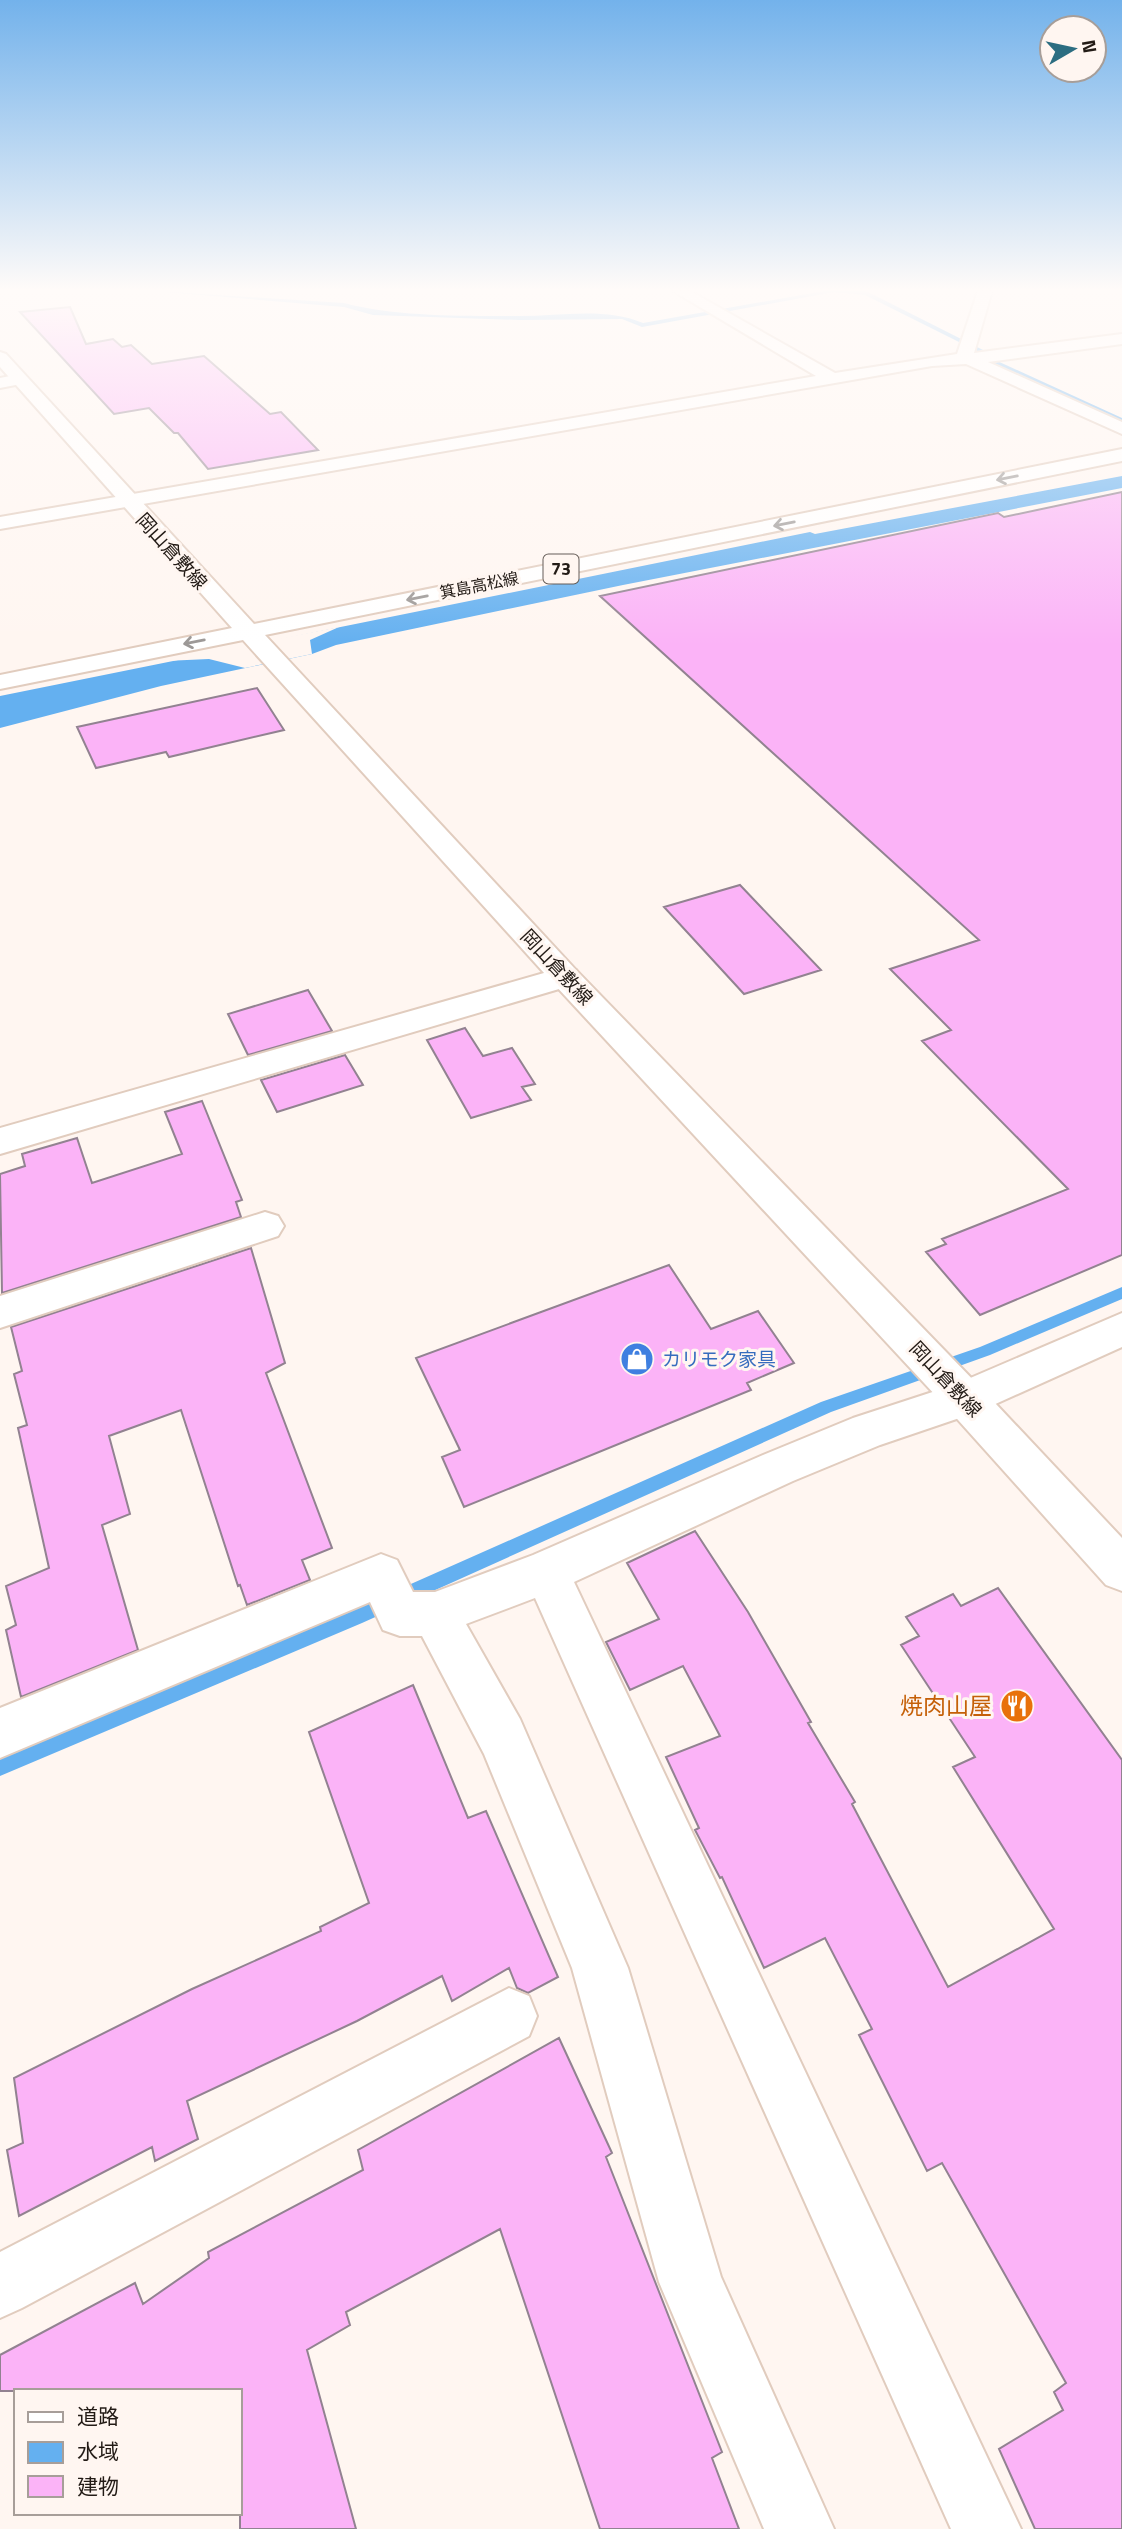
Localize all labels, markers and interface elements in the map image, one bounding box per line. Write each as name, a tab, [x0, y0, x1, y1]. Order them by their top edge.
north arrow	[1038, 14, 1108, 84]
text: N	[1075, 37, 1106, 55]
one-way arrow	[996, 472, 1019, 486]
street label: 岡山倉敷線	[130, 506, 215, 596]
one-way arrow	[773, 517, 796, 531]
road number: 73	[544, 554, 578, 584]
street label: 箕島高松線	[437, 566, 521, 604]
one-way arrow	[406, 591, 429, 605]
one-way arrow	[183, 636, 206, 650]
street label: 岡山倉敷線	[514, 922, 600, 1011]
street label: 岡山倉敷線	[903, 1334, 989, 1423]
shop icon: カリモク家具	[618, 1340, 656, 1378]
place label: カリモク家具	[662, 1344, 776, 1373]
restaurant icon: 焼肉山屋	[998, 1687, 1036, 1725]
place label: 焼肉山屋	[900, 1688, 992, 1723]
legend	[14, 2389, 242, 2515]
text: 道路	[77, 2400, 119, 2432]
text: 水域	[77, 2435, 119, 2467]
text: 建物	[77, 2470, 119, 2502]

